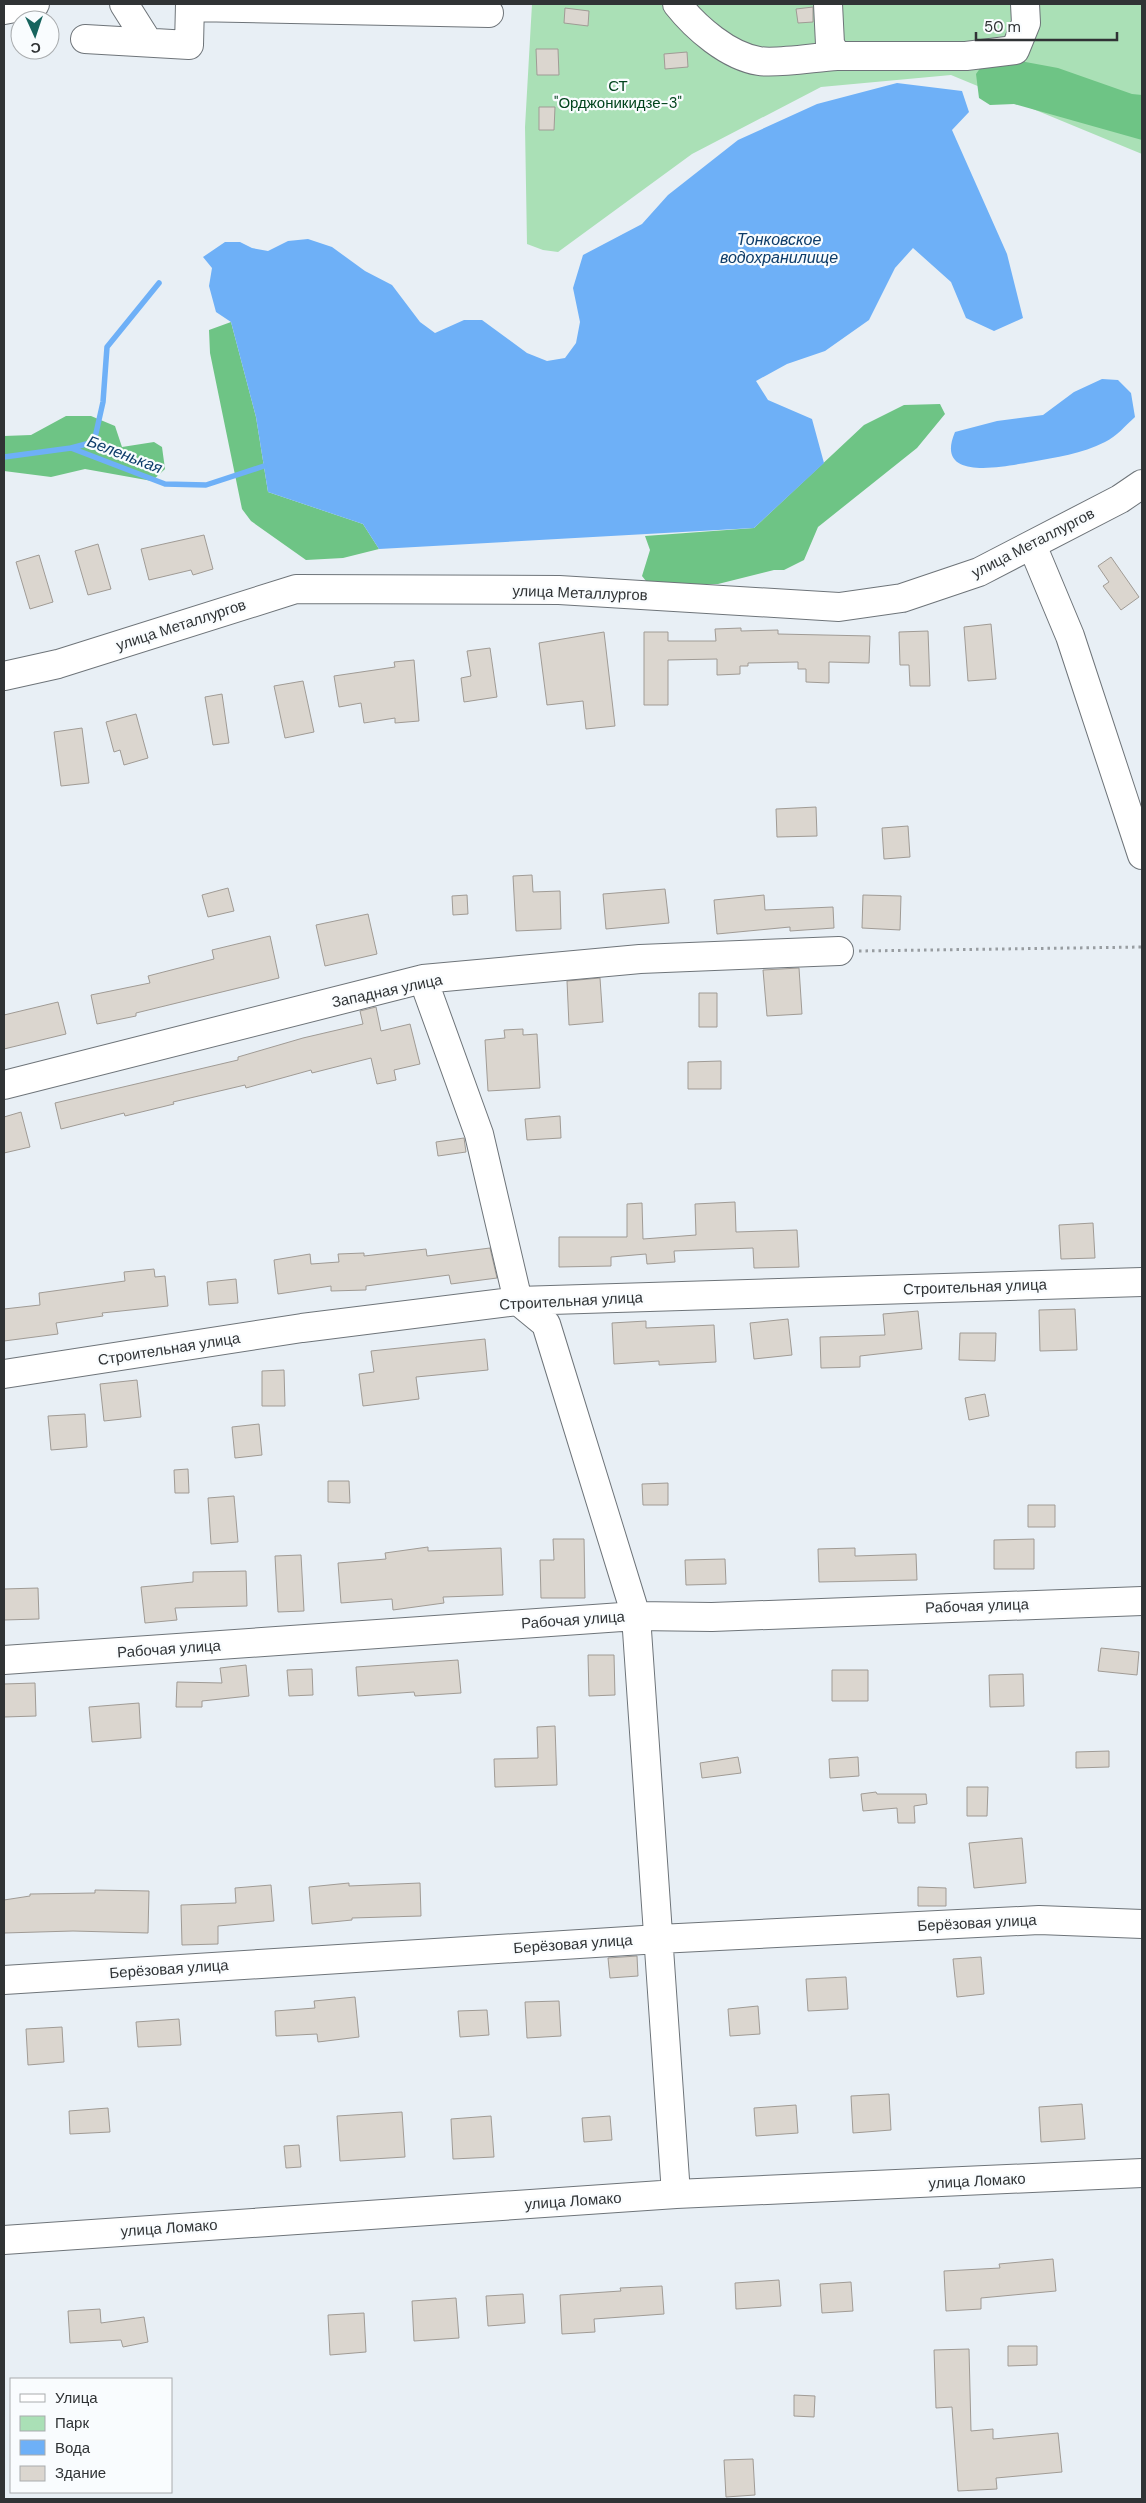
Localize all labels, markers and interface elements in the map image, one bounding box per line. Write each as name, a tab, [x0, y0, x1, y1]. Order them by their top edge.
north arrow	[10, 10, 60, 60]
scale bar	[976, 10, 1117, 42]
text: 50 m	[984, 17, 1021, 37]
text: С	[30, 39, 41, 57]
park label: СТ "Орджоникидзе-3"	[554, 76, 682, 113]
water label: Тонковское водохранилище	[720, 229, 838, 268]
water label: Беленькая	[84, 431, 166, 479]
street label: улица Металлургов	[968, 503, 1098, 583]
street label: улица Металлургов	[512, 581, 648, 605]
street label: улица Металлургов	[114, 595, 249, 655]
street label: Западная улица	[330, 969, 445, 1012]
street label: Строительная улица	[903, 1274, 1048, 1300]
street label: Строительная улица	[499, 1287, 644, 1315]
street label: Строительная улица	[96, 1328, 242, 1370]
street label: Рабочая улица	[925, 1594, 1030, 1618]
street label: Рабочая улица	[520, 1606, 626, 1634]
street label: Рабочая улица	[116, 1635, 222, 1663]
street label: Берёзовая улица	[917, 1910, 1038, 1936]
street label: Берёзовая улица	[513, 1930, 634, 1958]
street label: Берёзовая улица	[109, 1955, 230, 1983]
street label: улица Ломако	[928, 2168, 1026, 2194]
street label: улица Ломако	[524, 2188, 622, 2214]
street label: улица Ломако	[120, 2215, 218, 2241]
legend	[10, 2378, 172, 2493]
text: Улица	[55, 2388, 98, 2408]
text: Парк	[55, 2413, 89, 2433]
text: Вода	[55, 2438, 91, 2458]
text: Здание	[55, 2463, 106, 2483]

